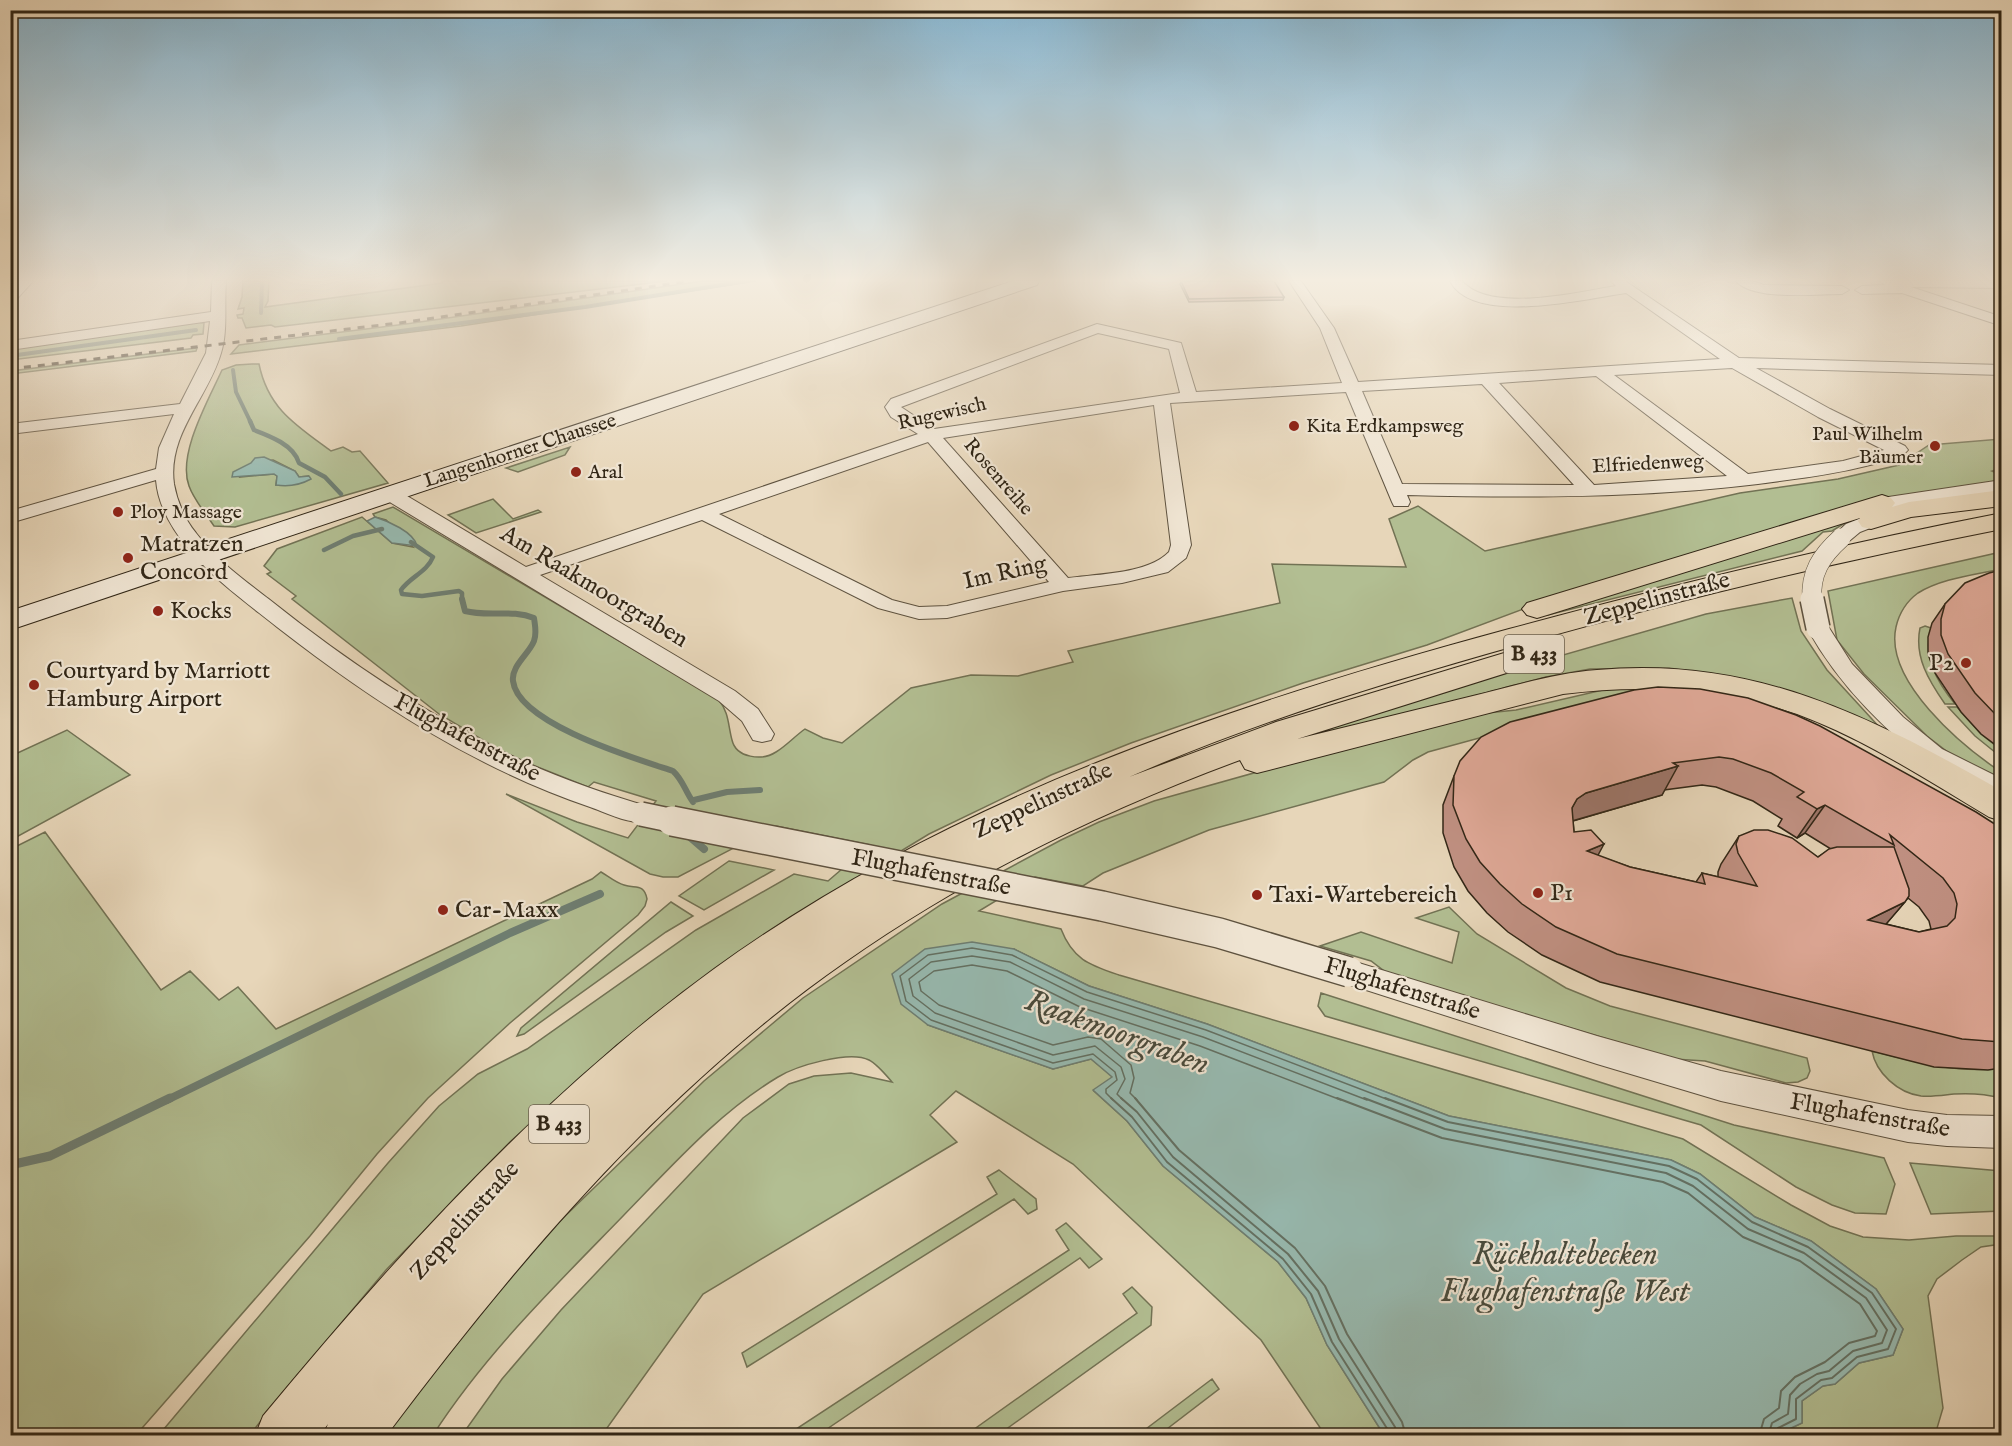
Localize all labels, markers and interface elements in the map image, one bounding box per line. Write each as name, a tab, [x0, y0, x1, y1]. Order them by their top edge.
street label: Rugewisch	[895, 392, 989, 436]
street label: Langenhorner Chaussee	[421, 408, 619, 494]
place label: Kita Erdkampsweg	[1306, 414, 1464, 439]
marker: Kita Erdkampsweg	[1287, 419, 1301, 433]
place label: Paul Wilhelm Bäumer	[1812, 422, 1924, 470]
street label: Rosenreihe	[958, 433, 1038, 521]
marker: Paul Wilhelm Bäumer	[1928, 439, 1942, 453]
street label: Elfriedenweg	[1592, 449, 1706, 479]
place label: Aral	[587, 460, 624, 485]
marker: Aral	[569, 465, 583, 479]
place label: Ploy Massage	[130, 500, 242, 525]
marker: Ploy Massage	[111, 505, 125, 519]
street label: Am Raakmoorgraben	[494, 518, 694, 655]
place label: Matratzen Concord	[140, 529, 244, 588]
street label: Im Ring	[960, 548, 1051, 598]
marker: Matratzen Concord	[121, 551, 135, 565]
street label: Zeppelinstraße	[1581, 565, 1733, 633]
place label: Kocks	[170, 596, 232, 627]
marker: Kocks	[151, 604, 165, 618]
road number: B 433	[1504, 635, 1564, 673]
place label: P2	[1929, 648, 1954, 679]
place label: Courtyard by Marriott Hamburg Airport	[46, 656, 270, 715]
marker: P2	[1959, 656, 1973, 670]
marker: Courtyard by Marriott Hamburg Airport	[27, 678, 41, 692]
street label: Flughafenstraße	[388, 686, 546, 790]
street label: Zeppelinstraße	[969, 755, 1117, 847]
street label: Flughafenstraße	[849, 842, 1013, 904]
place label: P1	[1550, 878, 1573, 909]
place label: Taxi-Wartebereich	[1269, 880, 1457, 911]
marker: P1	[1531, 886, 1545, 900]
marker: Taxi-Wartebereich	[1250, 888, 1264, 902]
place label: Car-Maxx	[455, 895, 559, 926]
marker: Car-Maxx	[436, 903, 450, 917]
street label: Flughafenstraße	[1320, 950, 1484, 1028]
water label: Raakmoorgraben	[1019, 981, 1215, 1085]
street label: Flughafenstraße	[1788, 1087, 1952, 1145]
road number: B 433	[529, 1105, 589, 1143]
street label: Zeppelinstraße	[403, 1155, 527, 1287]
water label: Rückhaltebecken Flughafenstraße West	[1441, 1235, 1691, 1313]

